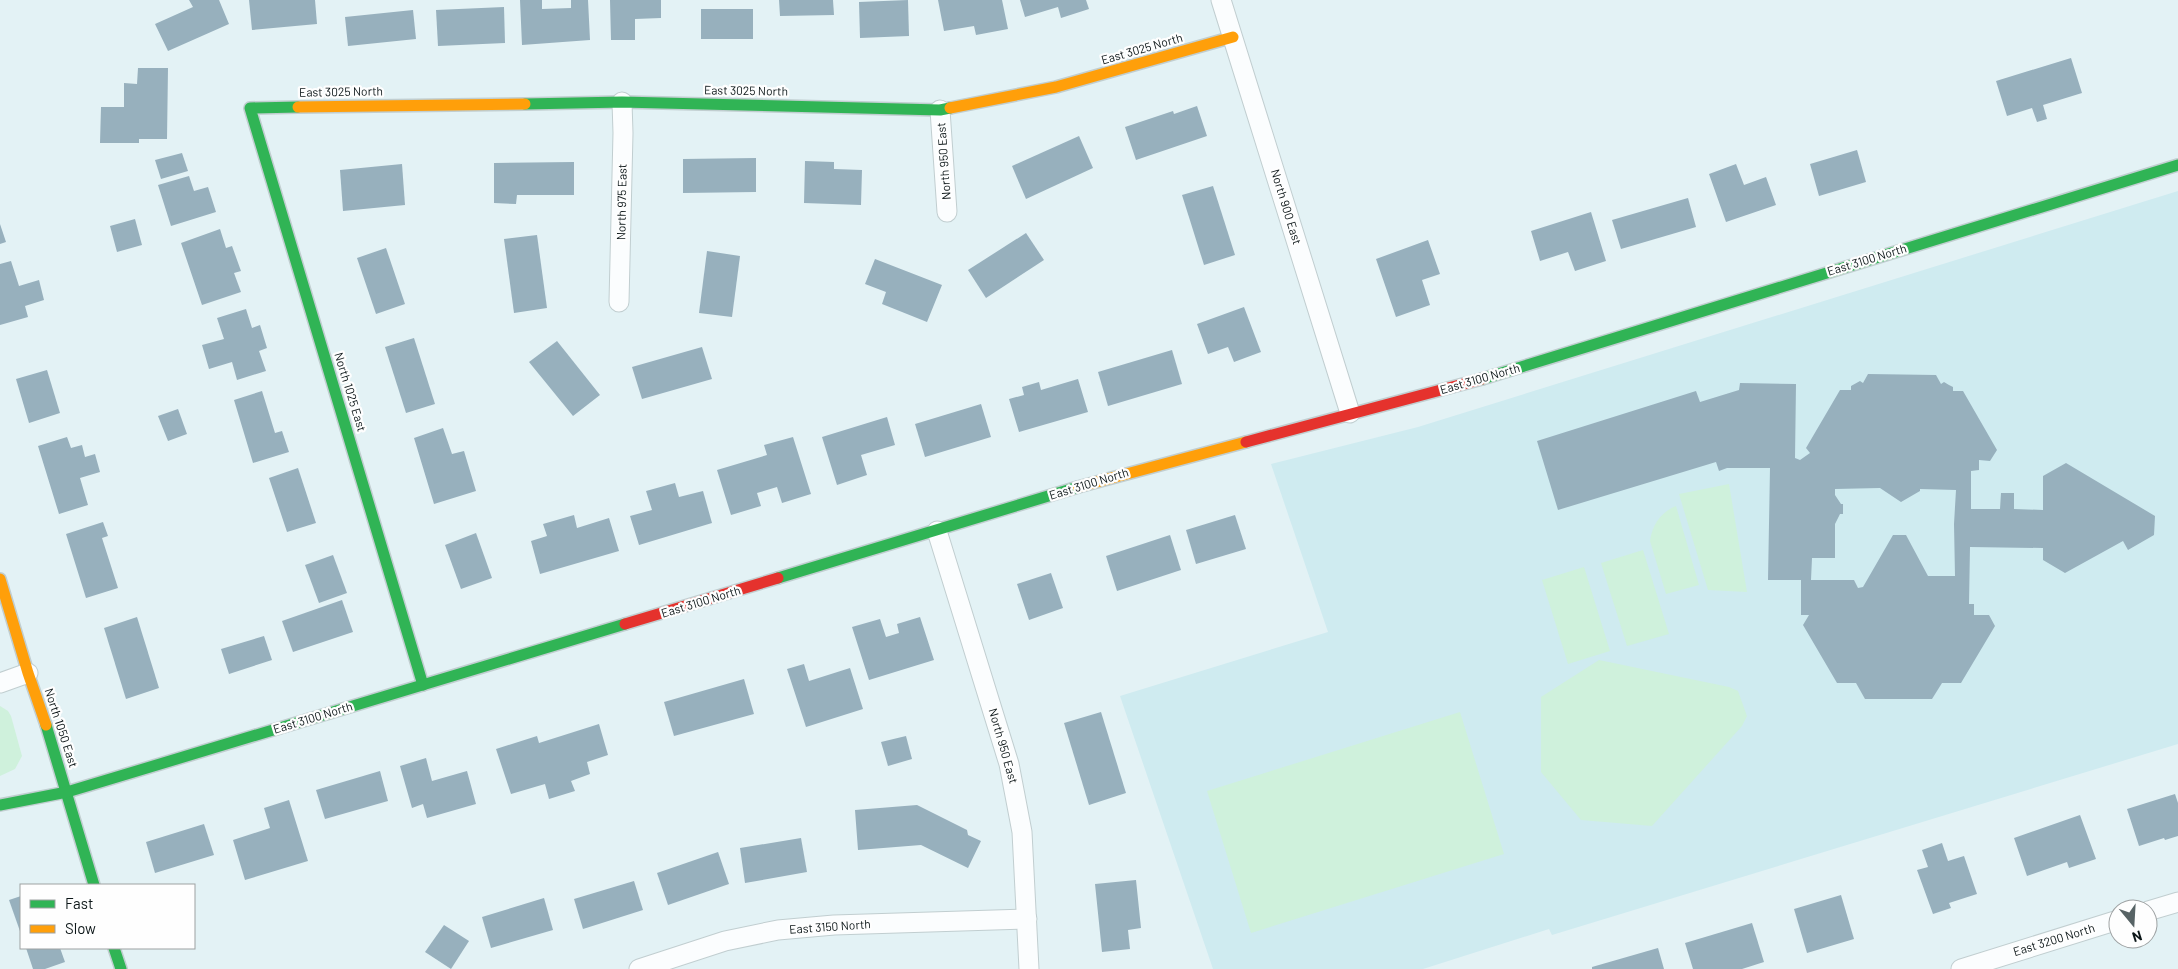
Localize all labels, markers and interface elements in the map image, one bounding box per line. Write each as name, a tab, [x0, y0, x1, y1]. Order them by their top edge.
street label: East 3025 North	[1099, 30, 1184, 66]
street label: East 3025 North	[704, 82, 788, 98]
street label: East 3025 North	[299, 83, 383, 99]
street label: North 950 East	[933, 122, 953, 200]
street label: North 975 East	[613, 164, 629, 240]
street label: North 900 East	[1269, 167, 1305, 246]
street label: East 3100 North	[1825, 240, 1908, 278]
street label: North 1025 East	[332, 350, 370, 433]
street label: East 3100 North	[1438, 360, 1521, 396]
street label: East 3100 North	[1047, 464, 1130, 502]
street label: East 3100 North	[659, 582, 742, 620]
street label: North 1050 East	[43, 686, 81, 769]
street label: East 3100 North	[271, 698, 354, 736]
street label: North 950 East	[987, 707, 1021, 785]
legend	[20, 884, 195, 949]
text: Fast	[65, 894, 93, 912]
north arrow	[2108, 899, 2158, 949]
street label: East 3150 North	[789, 916, 871, 936]
text: Slow	[65, 919, 96, 937]
street label: East 3200 North	[2011, 920, 2096, 958]
text: N	[2130, 927, 2144, 946]

